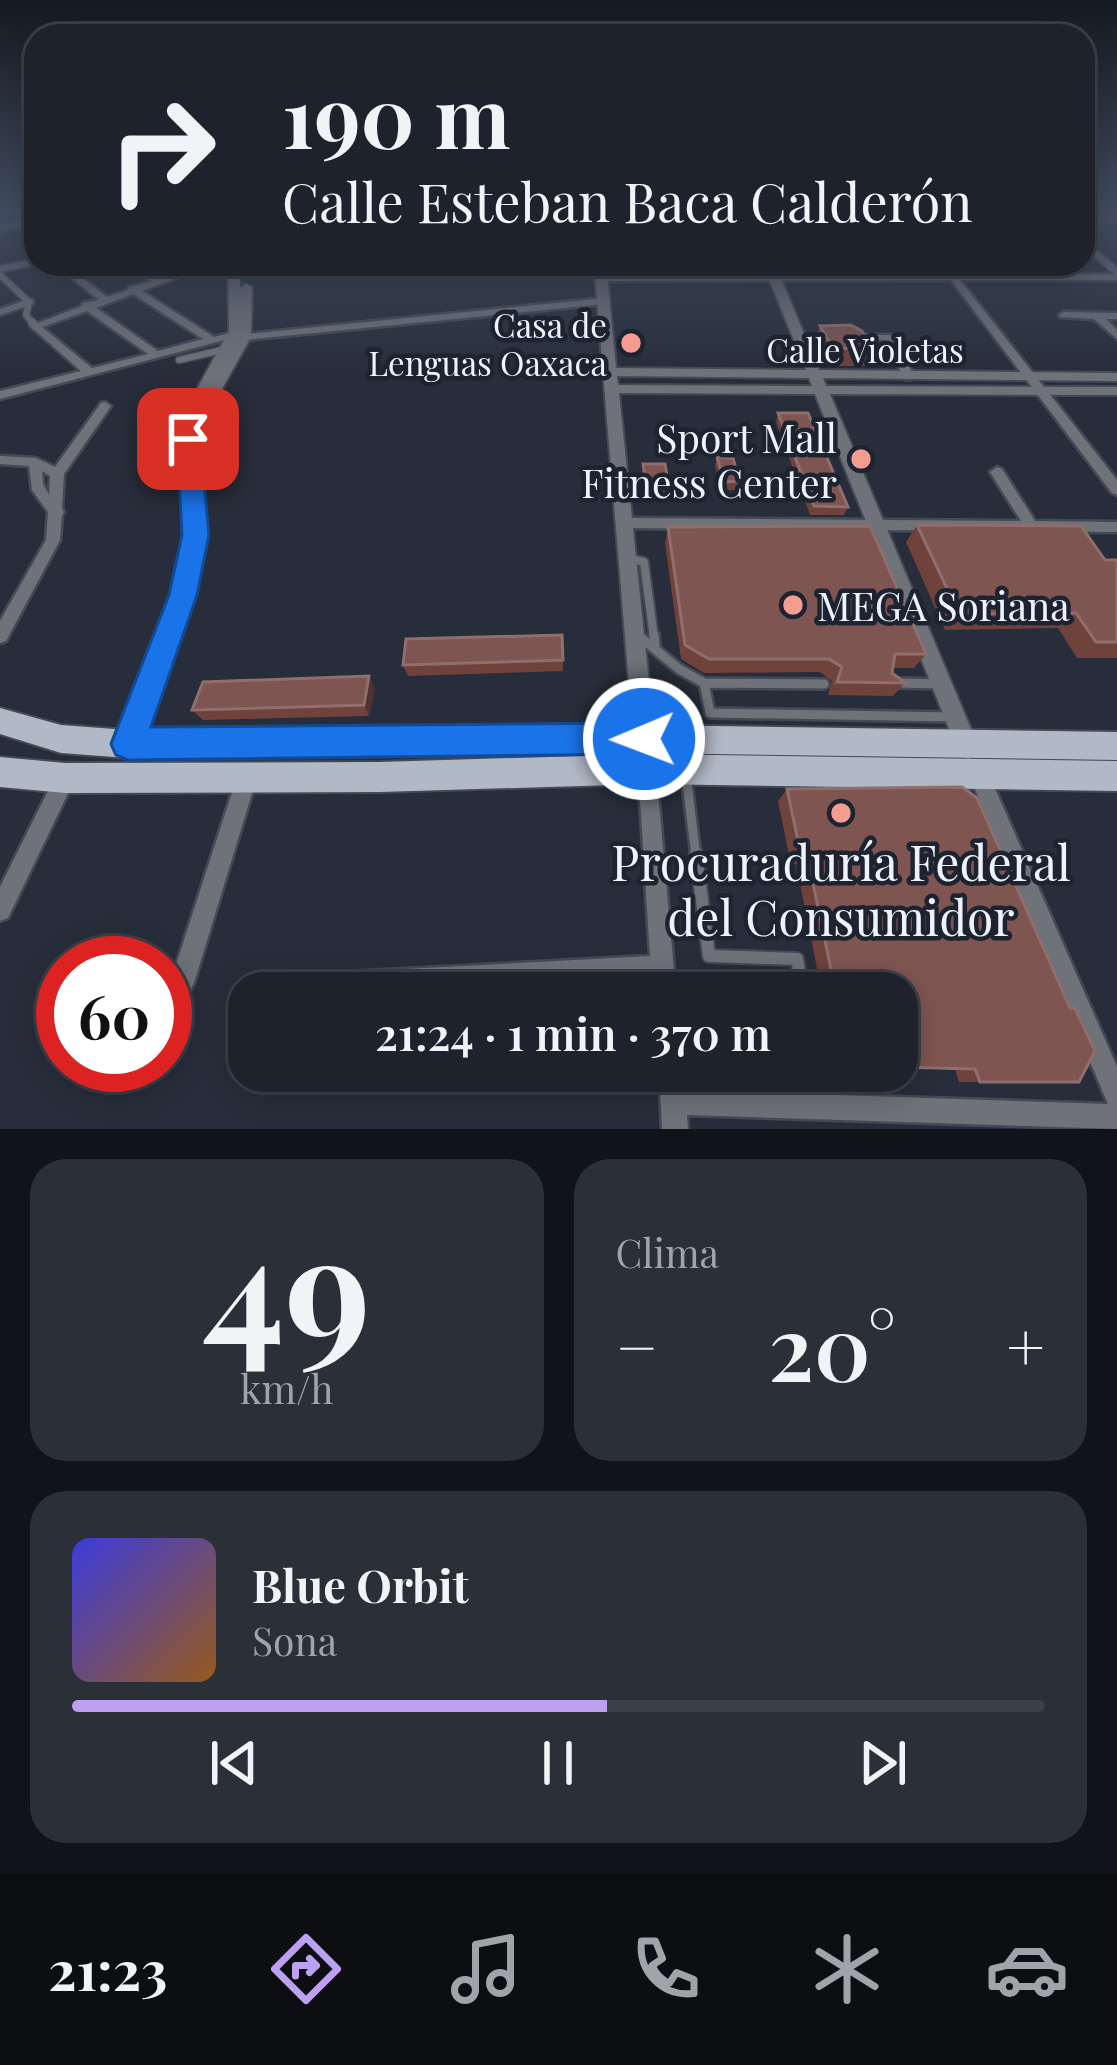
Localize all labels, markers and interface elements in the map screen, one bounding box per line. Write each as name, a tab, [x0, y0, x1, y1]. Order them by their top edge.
text: 190 m	[282, 58, 510, 170]
icon: right	[84, 72, 240, 228]
text: Calle Esteban Baca Calderón	[282, 165, 973, 237]
place label: Casa de Lenguas Oaxaca	[369, 302, 608, 384]
street label: Calle Violetas	[766, 327, 964, 371]
marker: Casa de Lenguas Oaxaca	[618, 330, 644, 356]
pin	[137, 388, 239, 490]
icon: arrive	[155, 406, 221, 472]
place label: Sport Mall Fitness Center	[581, 411, 837, 508]
marker: Sport Mall Fitness Center	[848, 446, 874, 472]
place label: MEGA Soriana	[817, 579, 1070, 631]
marker: MEGA Soriana	[780, 592, 806, 618]
position arrow	[581, 676, 707, 802]
marker: Procuraduría Federal del Consumidor	[828, 800, 854, 826]
place label: Procuraduría Federal del Consumidor	[611, 829, 1071, 948]
speed limit sign: 60	[36, 936, 192, 1092]
text: 21:24 · 1 min · 370 m	[375, 1002, 771, 1062]
text: 49	[202, 1180, 371, 1388]
text: Clima	[616, 1226, 719, 1278]
text: 20°	[768, 1285, 896, 1405]
text: −	[616, 1301, 658, 1389]
text: +	[1006, 1301, 1045, 1389]
text: km/h	[240, 1362, 334, 1414]
text: Blue Orbit	[252, 1554, 469, 1614]
text: Sona	[252, 1614, 337, 1666]
icon: previous	[201, 1730, 267, 1796]
icon: pause	[525, 1730, 591, 1796]
icon: next	[850, 1730, 916, 1796]
icon: directions	[264, 1927, 348, 2011]
icon: music	[444, 1927, 528, 2011]
icon: phone	[624, 1927, 708, 2011]
icon: climate	[805, 1927, 889, 2011]
icon: car	[985, 1927, 1069, 2011]
text: 21:23	[48, 1933, 167, 2005]

